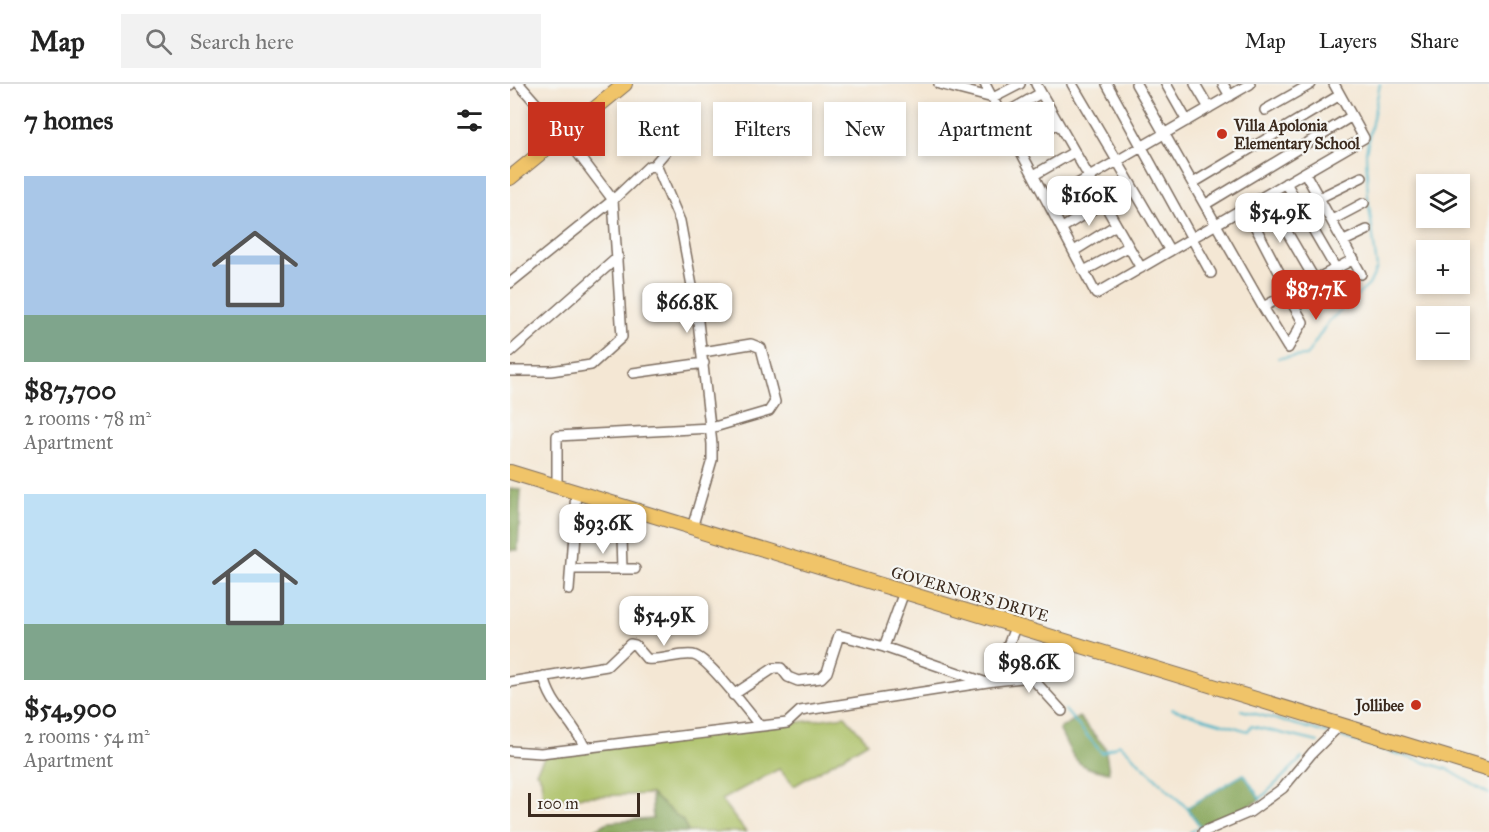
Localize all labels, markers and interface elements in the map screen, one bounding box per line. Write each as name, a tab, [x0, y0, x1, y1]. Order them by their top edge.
search box	[121, 14, 541, 68]
text: Map	[30, 24, 85, 59]
icon: search	[142, 25, 175, 58]
text: Search here	[190, 28, 294, 55]
text: Map	[1245, 28, 1286, 54]
text: Layers	[1319, 28, 1377, 54]
text: Share	[1410, 28, 1459, 54]
chip: Buy	[528, 102, 605, 156]
chip: Rent	[617, 102, 701, 156]
chip: Filters	[713, 102, 812, 156]
chip: New	[824, 102, 906, 156]
chip: Apartment	[918, 102, 1054, 156]
text: 7 homes	[24, 104, 113, 136]
icon: filters	[453, 104, 486, 137]
place label: Villa Apolonia Elementary School	[1233, 116, 1360, 154]
marker: Villa Apolonia Elementary School	[1215, 127, 1229, 141]
map controls	[1416, 174, 1470, 360]
button: layers	[1416, 174, 1470, 228]
pin: $160K	[1047, 176, 1131, 227]
text: $160K	[1061, 183, 1117, 207]
pin: $54.9K	[1231, 193, 1329, 244]
text: $54.9K	[1249, 200, 1311, 224]
icon: home	[201, 215, 309, 323]
button: +	[1416, 240, 1470, 294]
pin: $87.7K	[1267, 270, 1365, 321]
text: $87.7K	[1286, 277, 1346, 301]
pin: $66.8K	[638, 283, 736, 334]
text: $66.8K	[656, 290, 718, 314]
button: −	[1416, 306, 1470, 360]
text: $87,700	[24, 374, 116, 406]
text: 2 rooms · 78 m²	[24, 406, 151, 430]
text: Apartment	[24, 430, 113, 454]
pin: $93.6K	[554, 504, 652, 555]
text: $93.6K	[573, 511, 633, 535]
icon: home	[201, 533, 309, 641]
street label: GOVERNOR'S DRIVE	[889, 562, 1051, 626]
pin: $54.9K	[615, 596, 713, 647]
text: $54.9K	[633, 603, 695, 627]
pin: $98.6K	[980, 643, 1078, 694]
text: $98.6K	[998, 650, 1060, 674]
text: $54,900	[24, 692, 117, 724]
place label: Jollibee	[1354, 696, 1404, 716]
marker: Jollibee	[1409, 698, 1423, 712]
text: 2 rooms · 54 m²	[24, 724, 150, 748]
text: Apartment	[24, 748, 113, 772]
scale bar	[528, 790, 640, 818]
text: 100 m	[537, 794, 579, 813]

